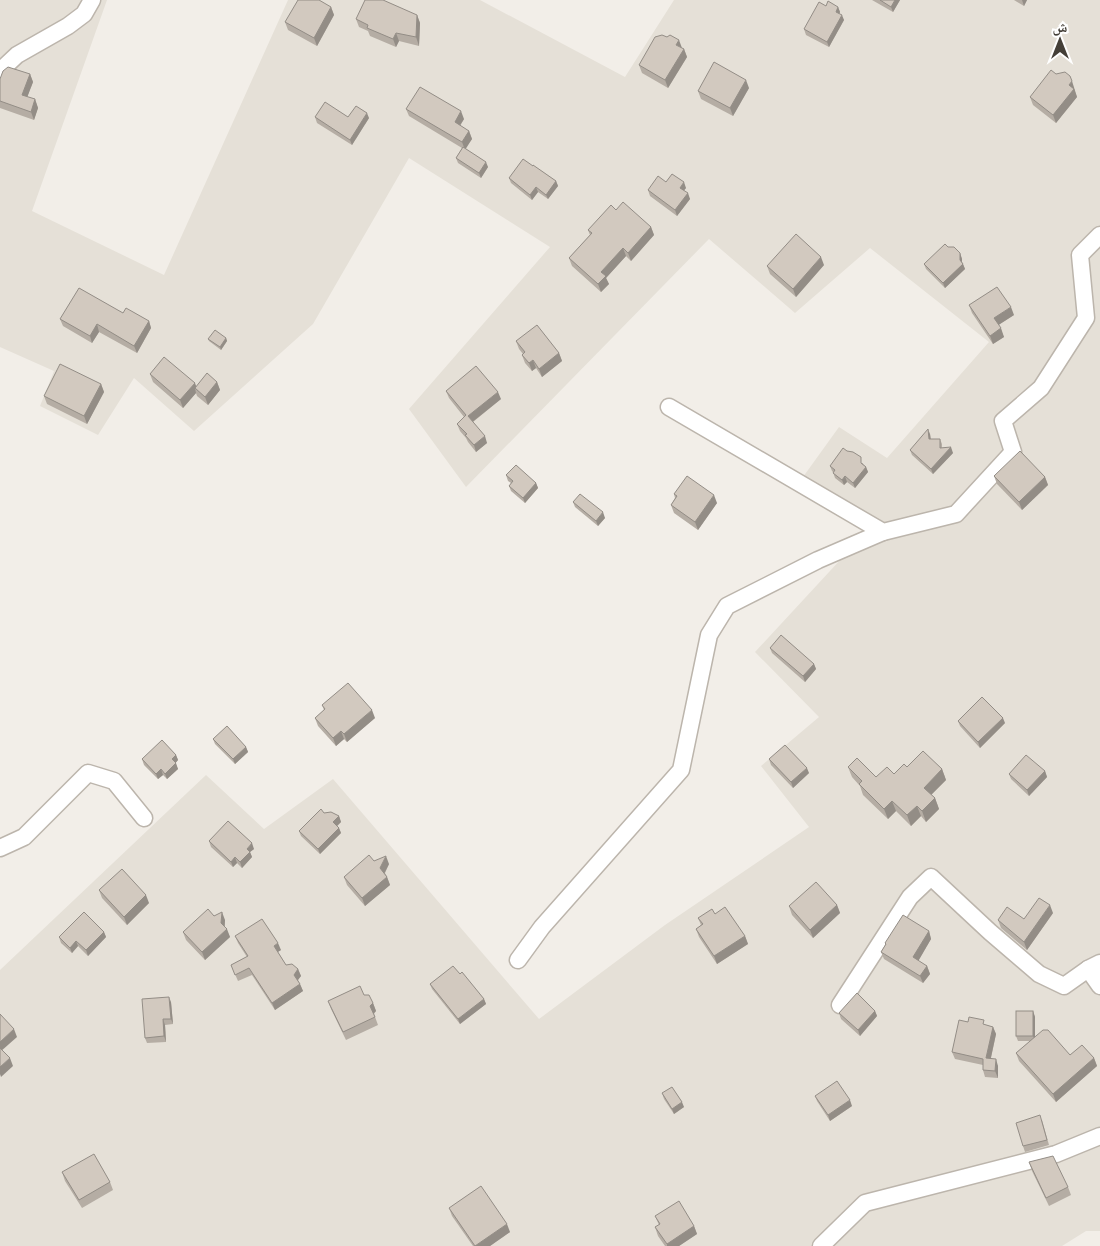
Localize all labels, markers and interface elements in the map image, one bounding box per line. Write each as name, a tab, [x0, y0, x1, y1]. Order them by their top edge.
north arrow	[1035, 15, 1085, 65]
text: ش	[1053, 19, 1068, 36]

